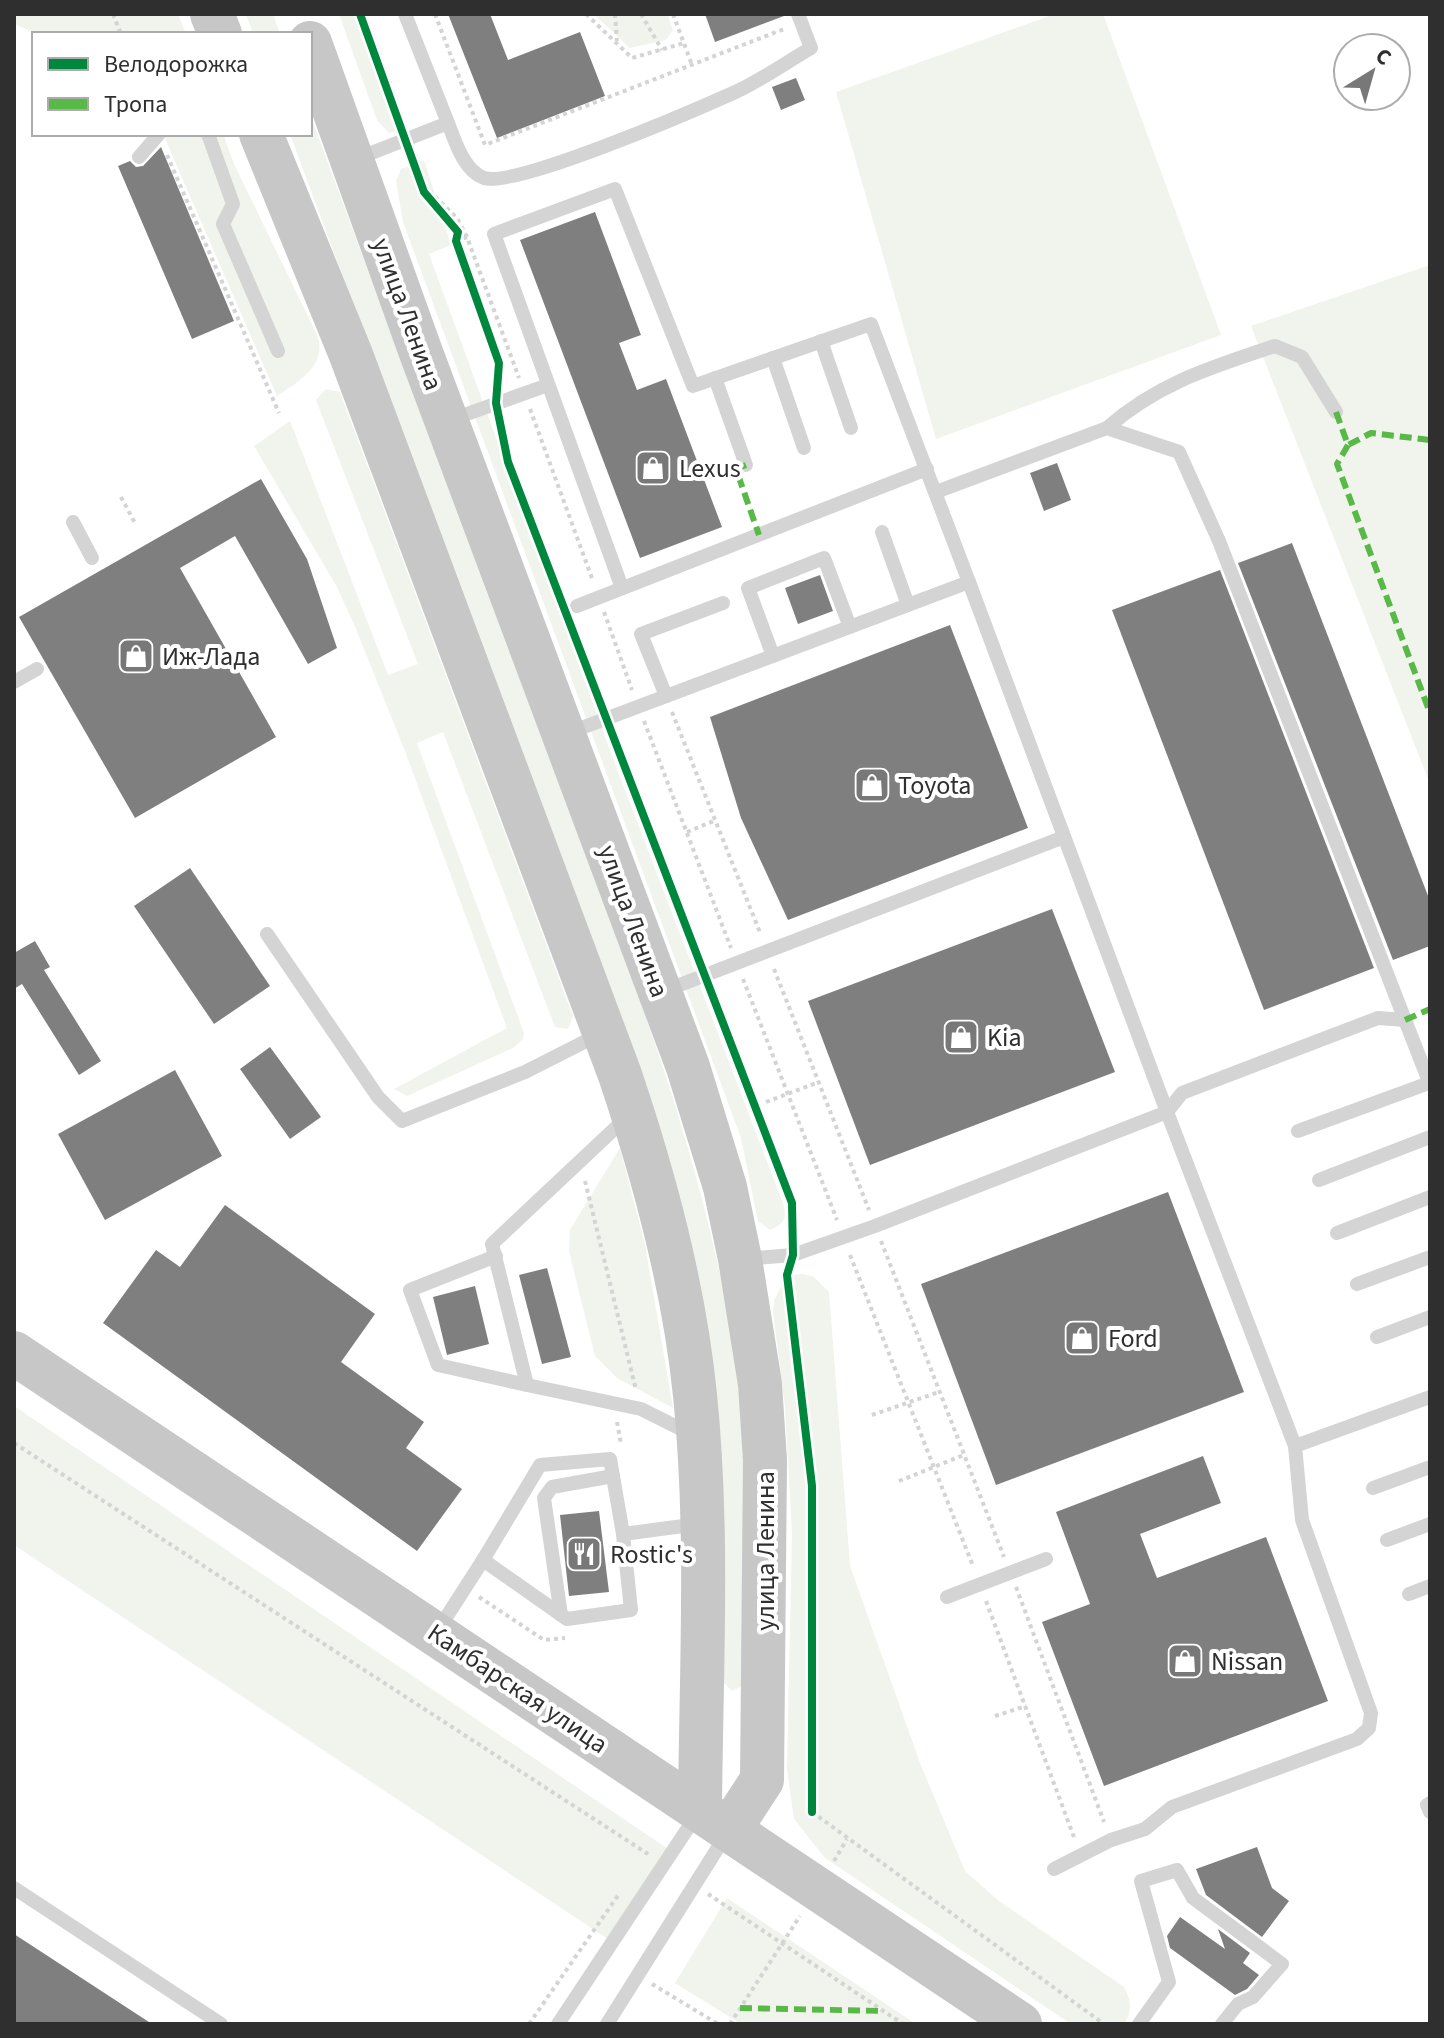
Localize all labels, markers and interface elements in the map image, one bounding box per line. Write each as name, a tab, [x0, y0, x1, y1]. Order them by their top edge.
legend	[32, 32, 312, 136]
north arrow	[1332, 32, 1412, 112]
text: С	[1369, 40, 1398, 74]
text: Велодорожка	[104, 47, 248, 82]
text: Тропа	[104, 87, 167, 122]
street label: улица Ленина	[363, 233, 452, 396]
shop icon: Lexus	[634, 449, 672, 487]
place label: Lexus	[679, 450, 741, 487]
shop icon: Иж-Лада	[117, 637, 155, 675]
place label: Иж-Лада	[162, 638, 260, 675]
shop icon: Toyota	[853, 766, 891, 804]
place label: Toyota	[898, 767, 971, 804]
street label: улица Ленина	[589, 840, 678, 1003]
shop icon: Kia	[942, 1018, 980, 1056]
place label: Kia	[987, 1019, 1022, 1056]
shop icon: Ford	[1063, 1319, 1101, 1357]
place label: Ford	[1108, 1320, 1158, 1357]
street label: улица Ленина	[747, 1471, 784, 1631]
restaurant icon: Rostic's	[565, 1535, 603, 1573]
place label: Rostic's	[610, 1536, 693, 1573]
street label: Камбарская улица	[420, 1614, 615, 1763]
shop icon: Nissan	[1166, 1642, 1204, 1680]
place label: Nissan	[1211, 1643, 1283, 1680]

